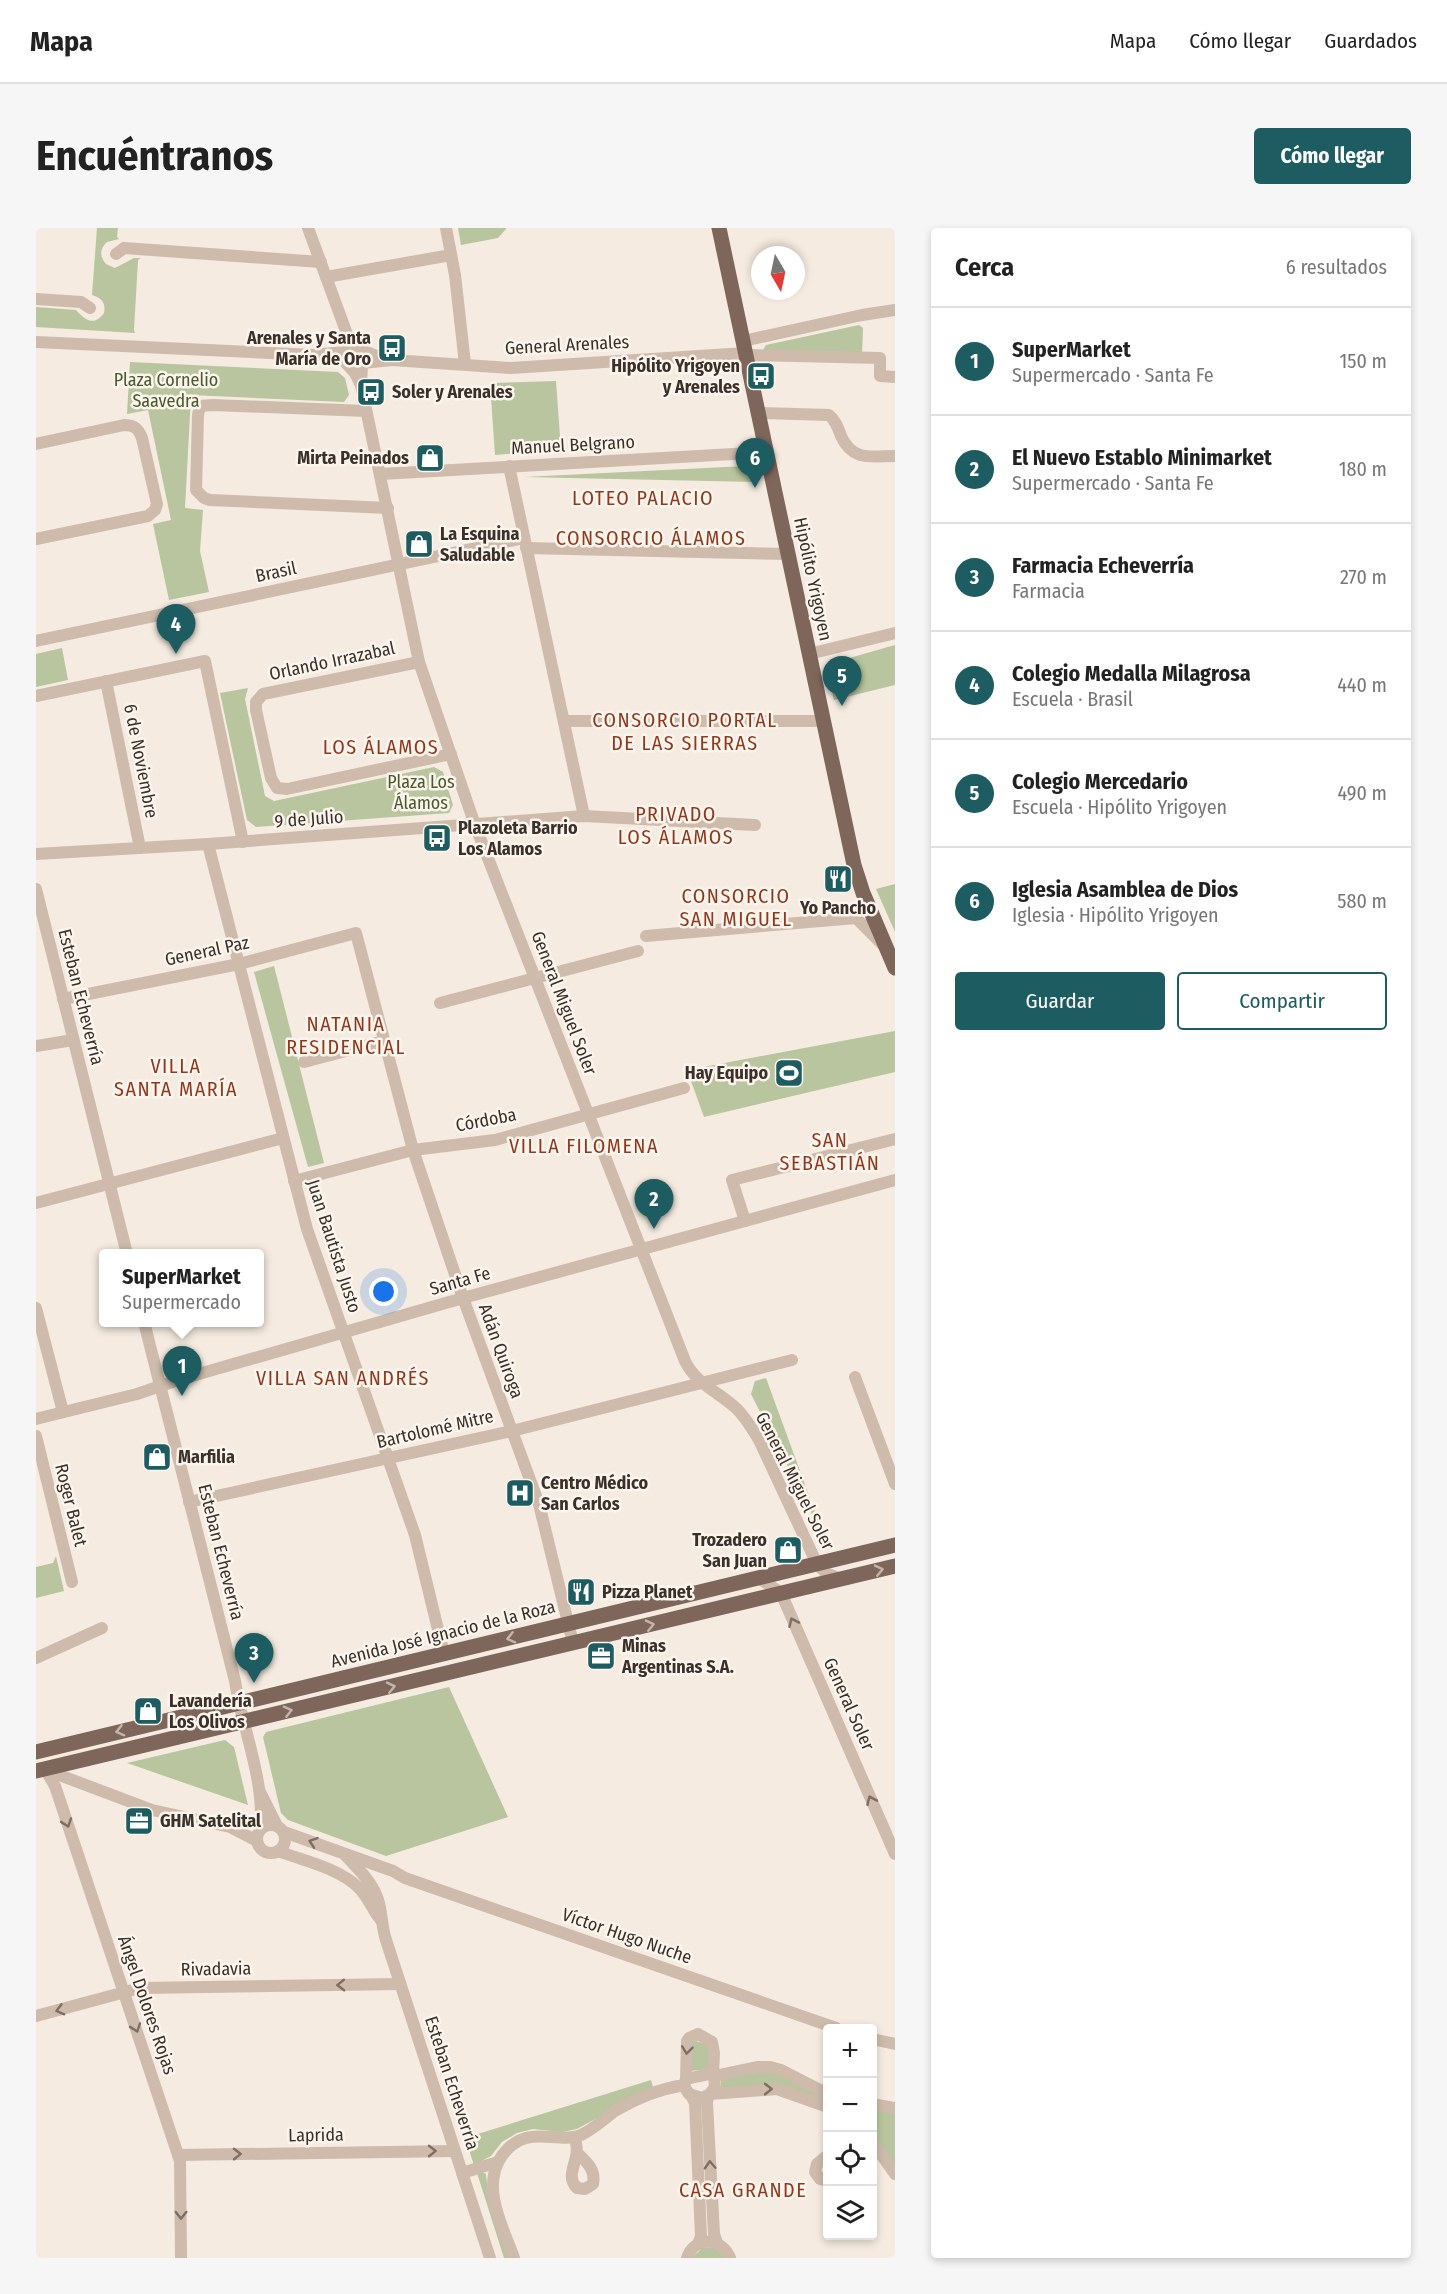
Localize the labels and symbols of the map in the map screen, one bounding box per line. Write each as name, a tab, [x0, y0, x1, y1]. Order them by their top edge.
north arrow	[751, 246, 805, 300]
place label: Arenales y Santa María de Oro	[246, 327, 371, 370]
street label: General Arenales	[504, 331, 630, 359]
bus stop icon: Arenales y Santa María de Oro	[376, 332, 408, 364]
place label: Hipólito Yrigoyen y Arenales	[611, 355, 740, 398]
bus stop icon: Hipólito Yrigoyen y Arenales	[745, 360, 777, 392]
park label: Plaza Cornelio Saavedra	[114, 369, 218, 412]
bus stop icon: Soler y Arenales	[355, 376, 387, 408]
place label: Soler y Arenales	[392, 381, 513, 403]
street label: Manuel Belgrano	[511, 431, 635, 459]
pin: 6	[736, 438, 774, 488]
shop icon: Mirta Peinados	[414, 442, 446, 474]
place label: Mirta Peinados	[297, 447, 409, 469]
district label: LOTEO PALACIO	[572, 486, 714, 510]
street label: Hipólito Yrigoyen	[789, 515, 837, 643]
place label: La Esquina Saludable	[440, 523, 520, 566]
district label: CONSORCIO ÁLAMOS	[556, 526, 746, 550]
shop icon: La Esquina Saludable	[403, 528, 435, 560]
street label: Brasil	[254, 557, 299, 587]
pin: 4	[156, 604, 196, 654]
street label: Orlando Irrazabal	[267, 637, 397, 685]
pin: 5	[822, 656, 862, 706]
street label: 6 de Noviembre	[119, 702, 163, 820]
district label: CONSORCIO PORTAL DE LAS SIERRAS	[592, 708, 778, 755]
district label: LOS ÁLAMOS	[323, 735, 439, 759]
park label: Plaza Los Álamos	[387, 771, 455, 814]
district label: PRIVADO LOS ÁLAMOS	[618, 802, 734, 849]
street label: 9 de Julio	[274, 806, 344, 832]
place label: Plazoleta Barrio Los Alamos	[458, 817, 578, 860]
bus stop icon: Plazoleta Barrio Los Alamos	[421, 822, 453, 854]
restaurant icon: Yo Pancho	[822, 863, 854, 895]
district label: CONSORCIO SAN MIGUEL	[679, 884, 793, 931]
place label: Yo Pancho	[799, 897, 876, 919]
street label: Esteban Echeverría	[53, 927, 109, 1067]
street label: General Miguel Soler	[526, 928, 602, 1079]
street label: General Paz	[163, 931, 251, 971]
district label: NATANIA RESIDENCIAL	[286, 1012, 406, 1059]
district label: VILLA SANTA MARÍA	[114, 1054, 238, 1101]
sports icon: Hay Equipo	[773, 1057, 805, 1089]
place label: Hay Equipo	[685, 1062, 768, 1084]
street label: Córdoba	[454, 1103, 518, 1137]
district label: SAN SEBASTIÁN	[780, 1128, 880, 1175]
district label: VILLA FILOMENA	[509, 1134, 659, 1158]
street label: Juan Bautista Justo	[302, 1177, 366, 1315]
pin: 2	[634, 1180, 674, 1229]
street label: Santa Fe	[427, 1262, 493, 1300]
your location	[369, 1277, 398, 1306]
street label: Adán Quiroga	[474, 1301, 528, 1401]
pin: 1	[162, 1346, 202, 1396]
district label: VILLA SAN ANDRÉS	[256, 1366, 430, 1390]
street label: Bartolomé Mitre	[375, 1405, 496, 1453]
street label: General Miguel Soler	[751, 1408, 840, 1554]
shop icon: Marfilia	[141, 1441, 173, 1473]
place label: Marfilia	[178, 1446, 235, 1468]
street label: Roger Balet	[50, 1461, 92, 1549]
place label: Centro Médico San Carlos	[541, 1472, 648, 1515]
hospital icon: Centro Médico San Carlos	[504, 1477, 536, 1509]
street label: Esteban Echeverría	[193, 1482, 249, 1622]
place label: Trozadero San Juan	[692, 1529, 767, 1572]
shop icon: Trozadero San Juan	[772, 1534, 804, 1566]
one-way arrow	[873, 1565, 883, 1578]
restaurant icon: Pizza Planet	[565, 1576, 597, 1608]
place label: Pizza Planet	[602, 1581, 693, 1603]
street label: Avenida José Ignacio de la Roza	[328, 1595, 558, 1673]
one-way arrow	[788, 1617, 800, 1628]
one-way arrow	[645, 1619, 655, 1632]
one-way arrow	[506, 1630, 516, 1643]
pin: 3	[234, 1634, 274, 1683]
place label: Minas Argentinas S.A.	[621, 1635, 734, 1678]
office icon: Minas Argentinas S.A.	[585, 1640, 617, 1672]
street label: General Soler	[819, 1654, 880, 1754]
one-way arrow	[386, 1681, 396, 1694]
place label: Lavandería Los Olivos	[169, 1690, 252, 1733]
shop icon: Lavandería Los Olivos	[132, 1695, 164, 1727]
one-way arrow	[283, 1706, 293, 1719]
one-way arrow	[115, 1724, 125, 1737]
one-way arrow	[867, 1795, 879, 1806]
office icon: GHM Satelital	[123, 1805, 155, 1837]
place label: GHM Satelital	[160, 1810, 261, 1832]
one-way arrow	[60, 1817, 72, 1828]
one-way arrow	[308, 1837, 319, 1850]
street label: Víctor Hugo Nuche	[559, 1903, 695, 1969]
street label: Ángel Dolores Rojas	[113, 1932, 182, 2078]
street label: Rivadavia	[181, 1957, 252, 1981]
one-way arrow	[337, 1979, 346, 1991]
one-way arrow	[55, 2002, 65, 2015]
street label: Esteban Echeverría	[420, 2013, 484, 2153]
one-way arrow	[128, 2022, 141, 2033]
one-way arrow	[681, 2045, 693, 2055]
one-way arrow	[764, 2083, 773, 2095]
street label: Laprida	[288, 2124, 344, 2146]
one-way arrow	[427, 2145, 436, 2158]
one-way arrow	[232, 2148, 241, 2161]
one-way arrow	[704, 2160, 717, 2169]
district label: CASA GRANDE	[679, 2178, 807, 2202]
one-way arrow	[175, 2211, 187, 2220]

